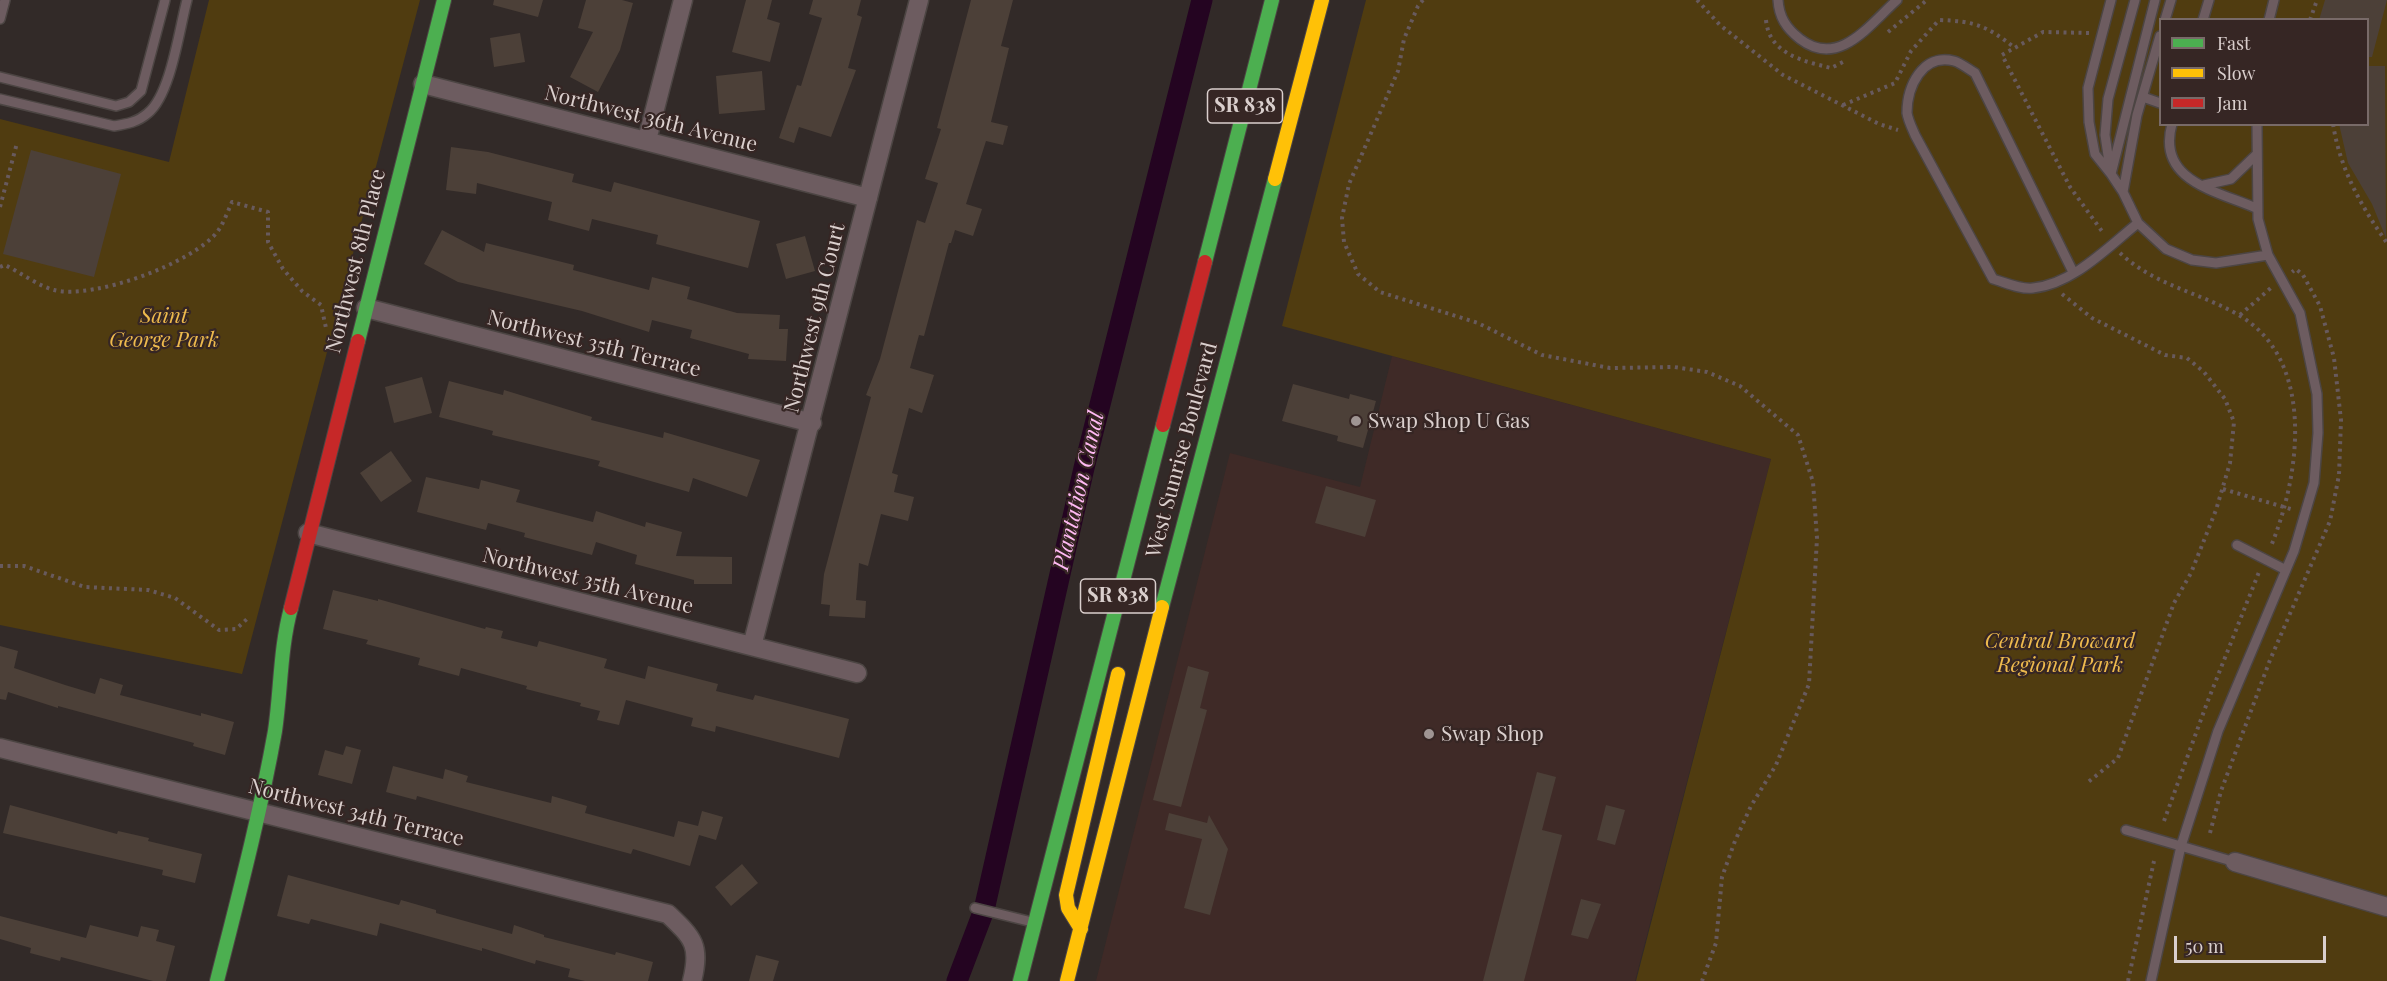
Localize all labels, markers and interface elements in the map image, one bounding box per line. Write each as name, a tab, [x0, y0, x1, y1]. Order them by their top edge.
legend	[2159, 18, 2369, 126]
text: Fast	[2217, 31, 2250, 55]
text: Slow	[2217, 61, 2255, 85]
street label: Northwest 36th Avenue	[542, 80, 760, 158]
road number: SR 838	[1208, 89, 1282, 123]
text: Jam	[2217, 91, 2247, 115]
street label: Northwest 8th Place	[321, 166, 391, 356]
street label: Northwest 9th Court	[779, 221, 851, 415]
park label: Saint George Park	[109, 303, 219, 353]
street label: Northwest 35th Terrace	[484, 305, 704, 383]
street label: West Sunrise Boulevard	[1141, 340, 1223, 560]
place label: Swap Shop U Gas	[1368, 408, 1530, 434]
water label: Plantation Canal	[1048, 409, 1110, 573]
marker: Swap Shop U Gas	[1349, 414, 1363, 428]
street label: Northwest 35th Avenue	[480, 543, 696, 619]
road number: SR 838	[1080, 579, 1156, 613]
park label: Central Broward Regional Park	[1985, 628, 2135, 678]
place label: Swap Shop	[1441, 721, 1544, 747]
marker: Swap Shop	[1422, 727, 1436, 741]
street label: Northwest 34th Terrace	[246, 774, 466, 852]
scale bar	[2177, 924, 2328, 962]
text: 50 m	[2185, 934, 2224, 958]

